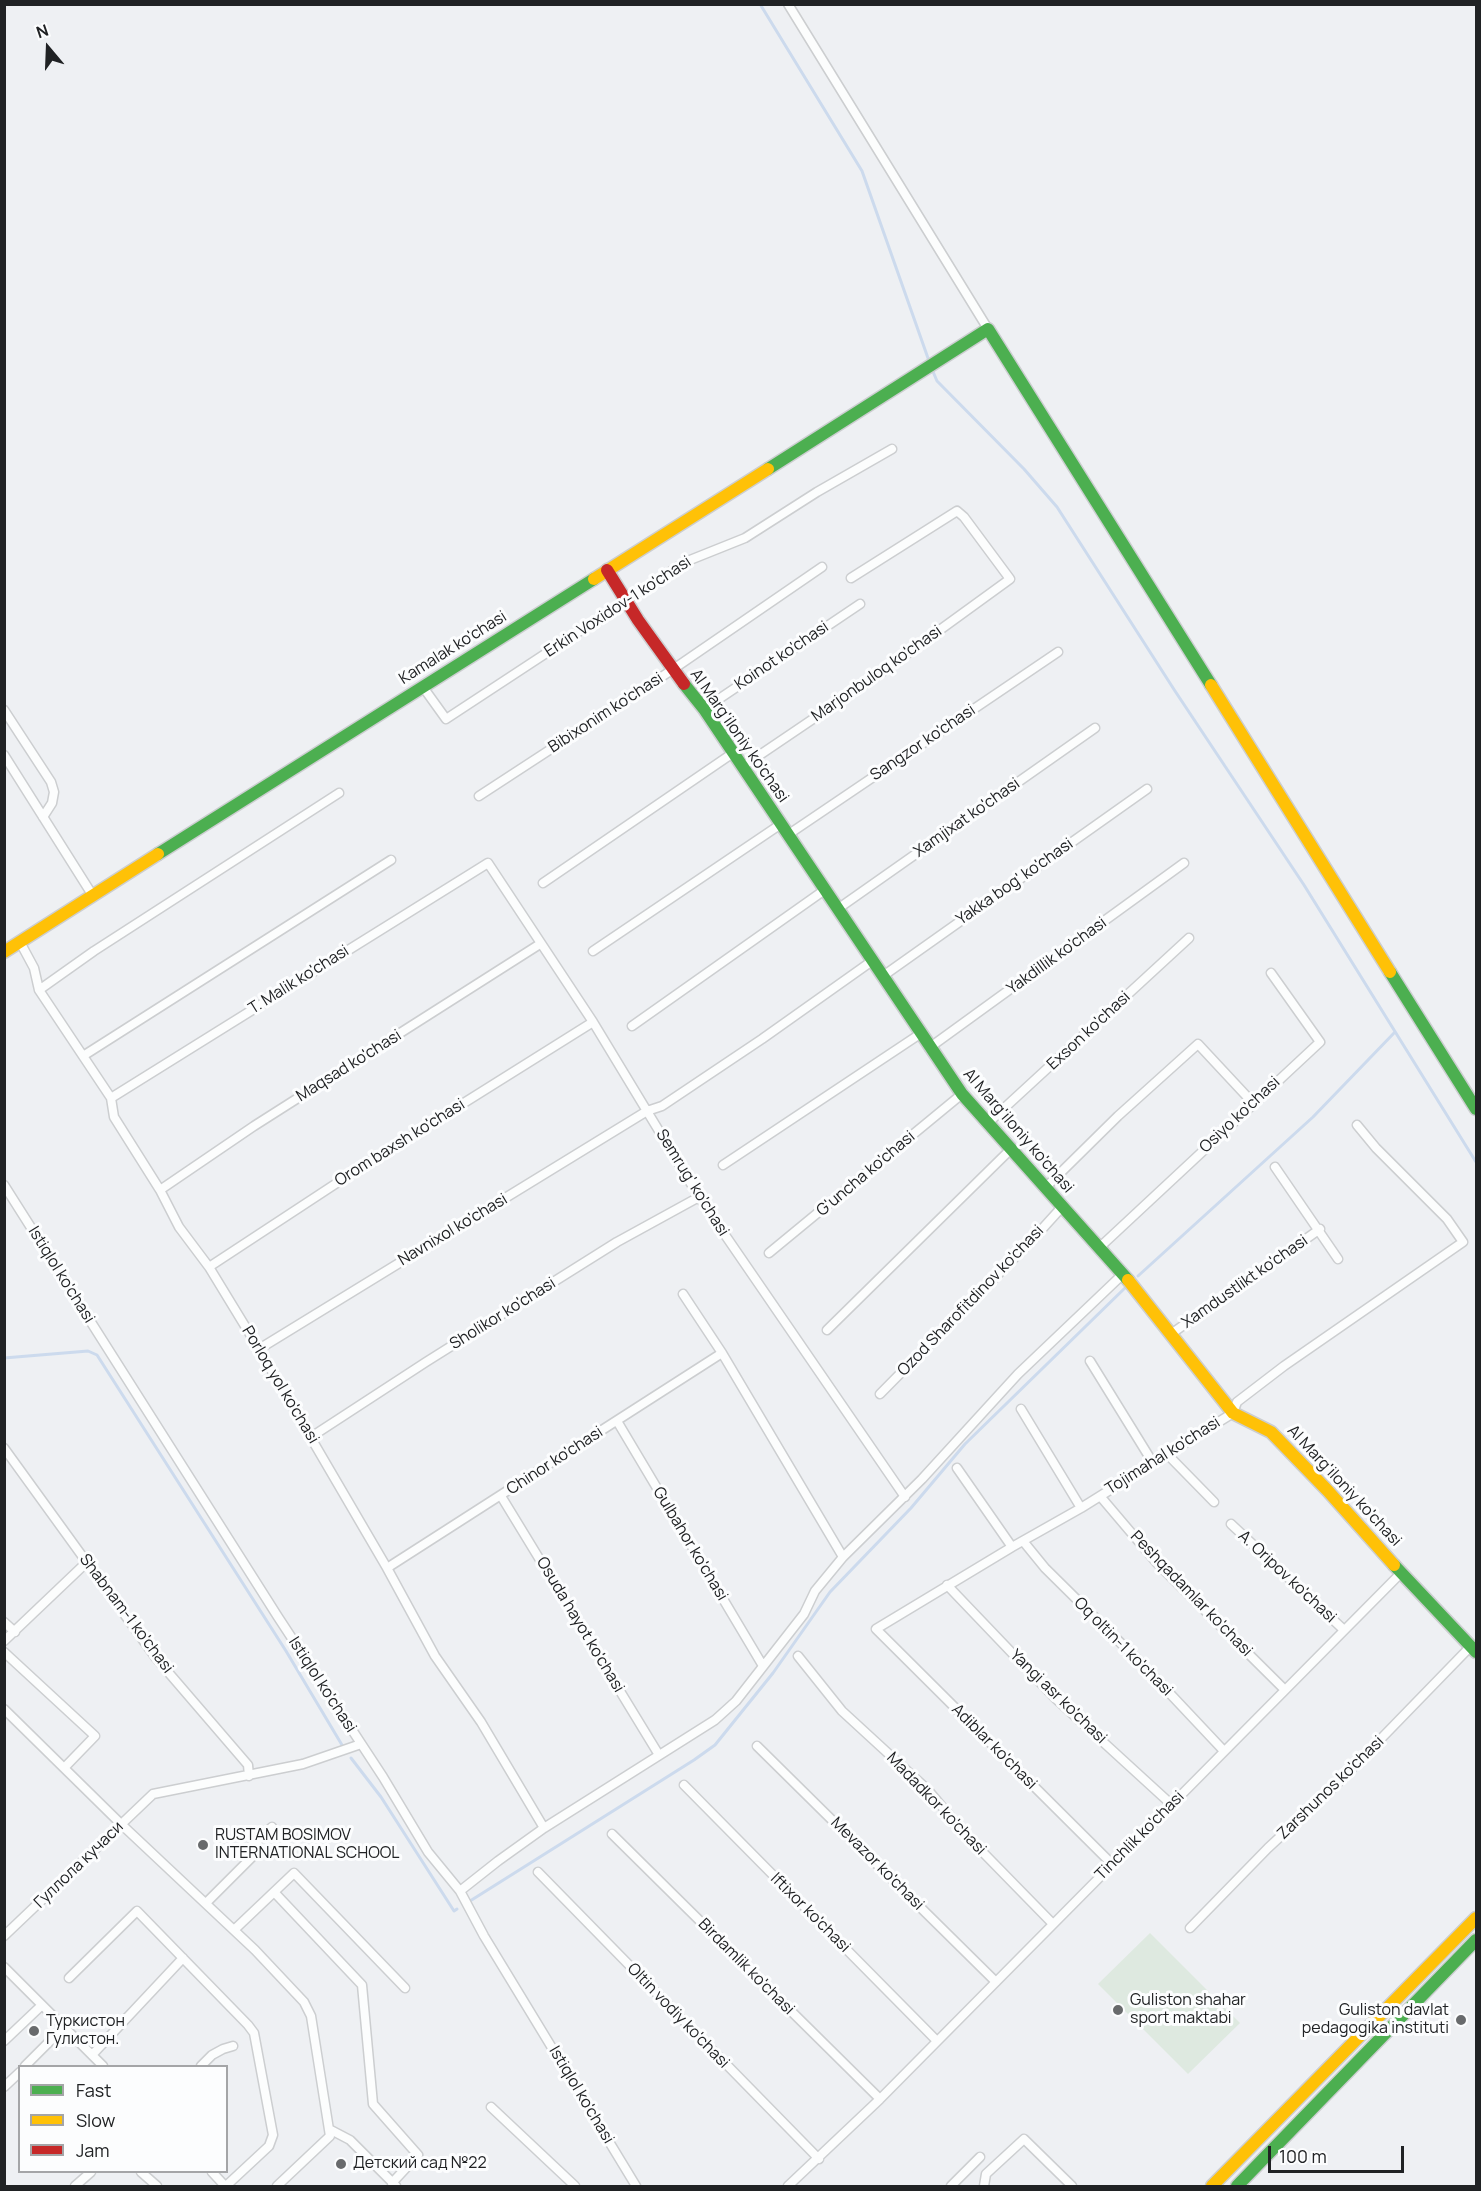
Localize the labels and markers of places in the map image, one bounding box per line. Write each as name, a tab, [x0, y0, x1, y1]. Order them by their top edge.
place label: RUSTAM BOSIMOV INTERNATIONAL SCHOOL	[215, 1826, 399, 1864]
marker: RUSTAM BOSIMOV INTERNATIONAL SCHOOL	[196, 1838, 210, 1852]
place label: Guliston shahar sport maktabi	[1130, 1991, 1246, 2029]
place label: Guliston davlat pedagogika instituti	[1302, 2001, 1449, 2039]
marker: Guliston shahar sport maktabi	[1111, 2003, 1125, 2017]
place label: Туркистон Гулистон.	[46, 2012, 125, 2050]
marker: Guliston davlat pedagogika instituti	[1454, 2013, 1468, 2027]
marker: Туркистон Гулистон.	[27, 2024, 41, 2038]
place label: Детский сад №22	[353, 2154, 487, 2174]
marker: Детский сад №22	[334, 2157, 348, 2171]

